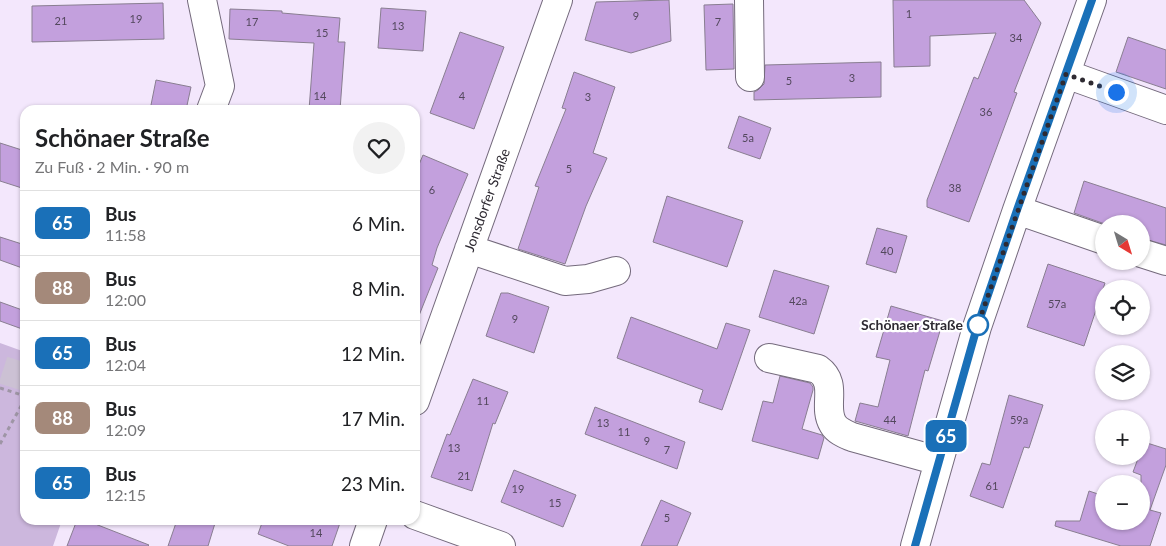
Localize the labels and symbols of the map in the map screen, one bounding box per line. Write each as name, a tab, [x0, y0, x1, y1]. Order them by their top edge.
house number: 1	[906, 7, 912, 20]
house number: 9	[633, 9, 639, 22]
house number: 19	[130, 12, 142, 25]
house number: 21	[55, 14, 67, 27]
house number: 17	[246, 15, 258, 28]
house number: 7	[715, 15, 721, 28]
house number: 13	[392, 19, 404, 32]
house number: 15	[316, 26, 328, 39]
house number: 34	[1010, 31, 1023, 44]
house number: 3	[849, 71, 855, 84]
house number: 5	[786, 74, 792, 87]
your location	[1104, 80, 1129, 105]
house number: 14	[314, 89, 327, 102]
house number: 4	[459, 89, 466, 102]
house number: 3	[585, 90, 591, 103]
house number: 36	[980, 105, 992, 118]
house number: 5a	[742, 131, 754, 144]
street label: Jonsdorfer Straße	[460, 146, 513, 254]
house number: 5	[566, 162, 572, 175]
house number: 38	[949, 181, 961, 194]
house number: 6	[429, 183, 435, 196]
north arrow	[1095, 215, 1150, 270]
house number: 40	[881, 244, 894, 257]
house number: 42a	[789, 294, 807, 307]
house number: 57a	[1048, 297, 1066, 310]
house number: 9	[512, 312, 518, 325]
marker: Schönaer Straße	[967, 314, 989, 336]
place label: Schönaer Straße	[861, 316, 964, 333]
house number: 11	[477, 394, 489, 407]
house number: 44	[884, 413, 897, 426]
house number: 59a	[1010, 413, 1028, 426]
house number: 13	[597, 416, 609, 429]
line badge: 65	[924, 420, 968, 452]
house number: 11	[618, 425, 630, 438]
house number: 9	[644, 434, 650, 447]
house number: 13	[448, 441, 460, 454]
house number: 7	[664, 443, 670, 456]
house number: 21	[458, 469, 470, 482]
house number: 61	[986, 479, 998, 492]
house number: 19	[512, 482, 524, 495]
house number: 15	[549, 496, 561, 509]
house number: 5	[664, 511, 670, 524]
house number: 14	[310, 526, 323, 539]

